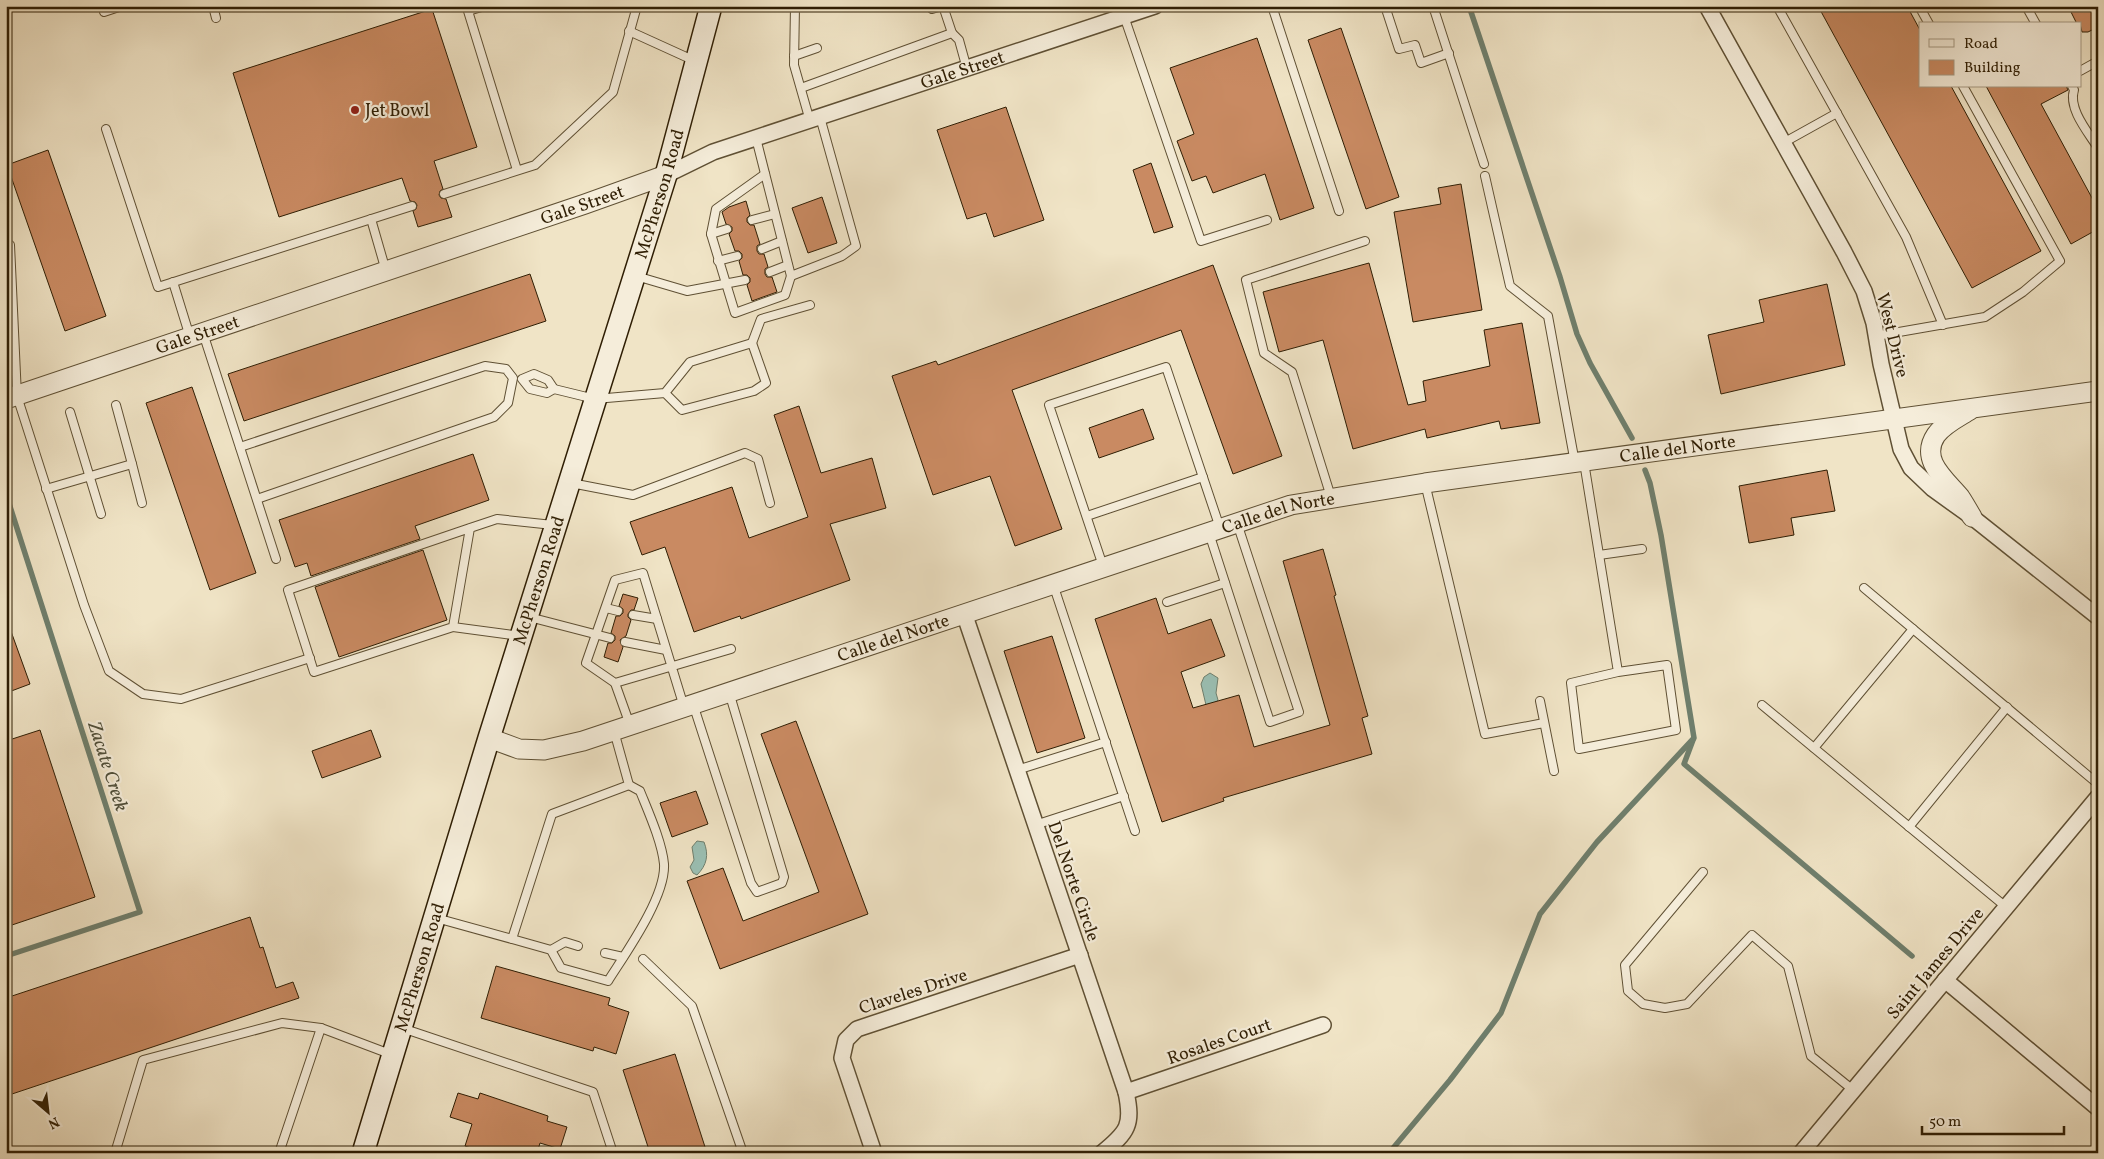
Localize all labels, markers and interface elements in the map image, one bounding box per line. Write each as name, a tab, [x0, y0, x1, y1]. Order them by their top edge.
legend	[1919, 22, 2082, 88]
text: Road	[1964, 34, 1998, 55]
street label: Gale Street	[918, 46, 1008, 97]
text: Building	[1964, 58, 2021, 79]
place label: Jet Bowl	[365, 99, 429, 124]
marker: Jet Bowl	[349, 104, 361, 116]
street label: McPherson Road	[629, 127, 692, 262]
street label: Gale Street	[538, 180, 628, 232]
street label: West Drive	[1869, 290, 1914, 380]
street label: Gale Street	[153, 310, 243, 362]
street label: Calle del Norte	[1618, 430, 1737, 470]
street label: Calle del Norte	[1219, 487, 1337, 541]
street label: McPherson Road	[508, 513, 572, 648]
street label: Calle del Norte	[834, 609, 953, 669]
water label: Zacate Creek	[80, 717, 134, 815]
street label: Del Norte Circle	[1040, 818, 1105, 945]
street label: McPherson Road	[389, 900, 452, 1036]
street label: Saint James Drive	[1882, 902, 1991, 1025]
street label: Claveles Drive	[856, 963, 971, 1022]
street label: Rosales Court	[1164, 1013, 1275, 1072]
north arrow	[22, 1086, 72, 1136]
scale bar	[1922, 1104, 2064, 1136]
text: N	[44, 1111, 62, 1133]
text: 50 m	[1929, 1112, 1961, 1133]

